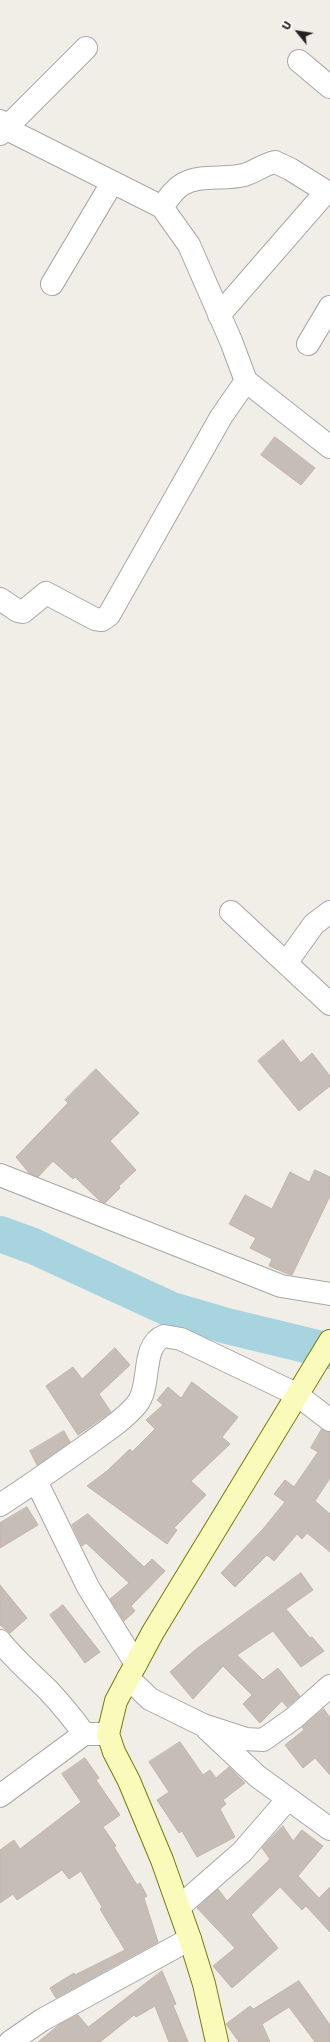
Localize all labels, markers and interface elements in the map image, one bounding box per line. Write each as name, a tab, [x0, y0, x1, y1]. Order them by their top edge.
north arrow	[278, 12, 318, 52]
text: U	[280, 19, 295, 32]

